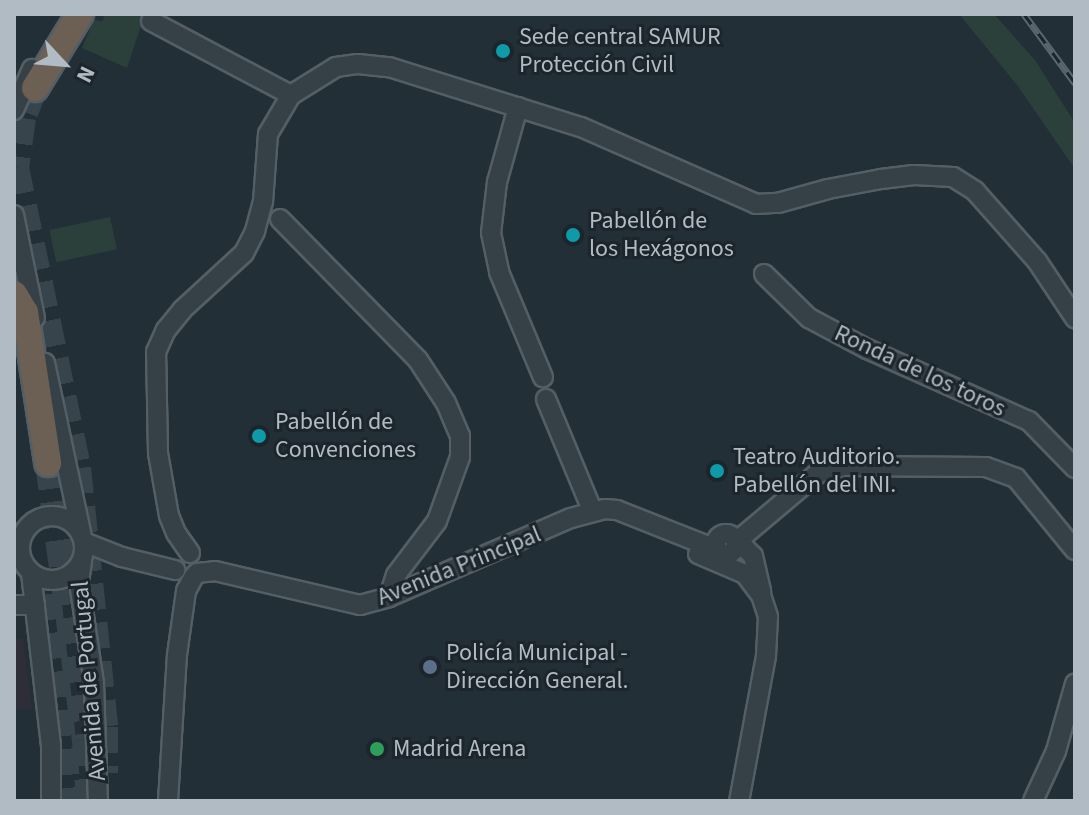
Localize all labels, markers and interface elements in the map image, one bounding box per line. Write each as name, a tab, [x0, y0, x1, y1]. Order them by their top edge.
place label: Sede central SAMUR Protección Civil	[519, 23, 721, 79]
north arrow	[24, 24, 104, 104]
marker: Sede central SAMUR Protección Civil	[494, 42, 512, 60]
text: N	[68, 61, 103, 88]
place label: Pabellón de los Hexágonos	[589, 207, 734, 263]
marker: Pabellón de los Hexágonos	[564, 226, 582, 244]
street label: Ronda de los toros	[830, 319, 1010, 423]
place label: Pabellón de Convenciones	[275, 408, 416, 464]
marker: Pabellón de Convenciones	[250, 427, 268, 445]
place label: Teatro Auditorio. Pabellón del INI.	[733, 443, 901, 499]
marker: Teatro Auditorio. Pabellón del INI.	[708, 462, 726, 480]
street label: Avenida Principal	[373, 520, 545, 612]
street label: Avenida de Portugal	[66, 580, 112, 782]
place label: Policía Municipal - Dirección General.	[446, 639, 629, 695]
marker: Policía Municipal - Dirección General.	[421, 658, 439, 676]
place label: Madrid Arena	[393, 735, 526, 763]
marker: Madrid Arena	[368, 740, 386, 758]

